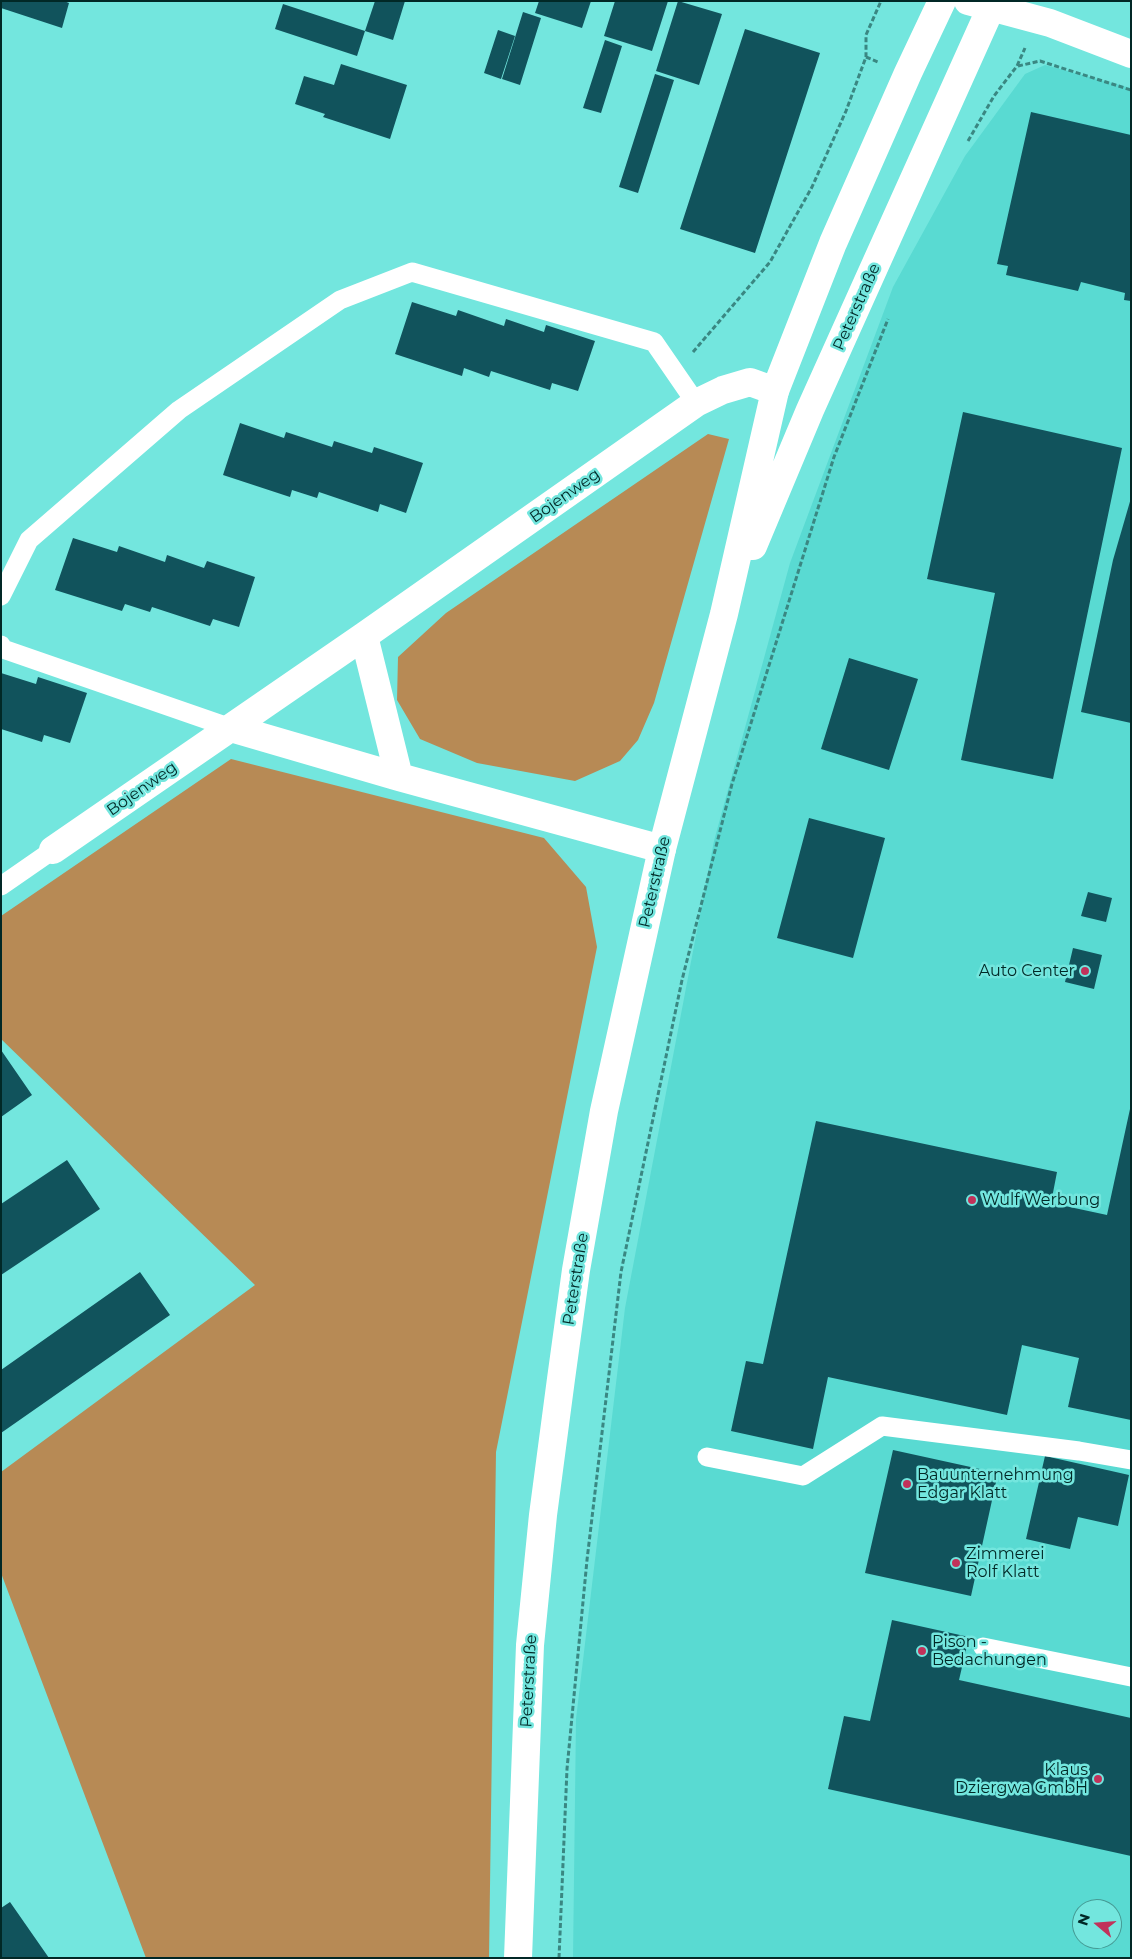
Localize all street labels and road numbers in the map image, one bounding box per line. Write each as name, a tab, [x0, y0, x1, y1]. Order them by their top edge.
street label: Peterstraße	[829, 261, 885, 353]
street label: Bojenweg	[526, 465, 604, 527]
street label: Bojenweg	[103, 758, 181, 820]
street label: Peterstraße	[635, 835, 675, 929]
street label: Peterstraße	[559, 1232, 593, 1326]
street label: Peterstraße	[517, 1634, 541, 1728]

